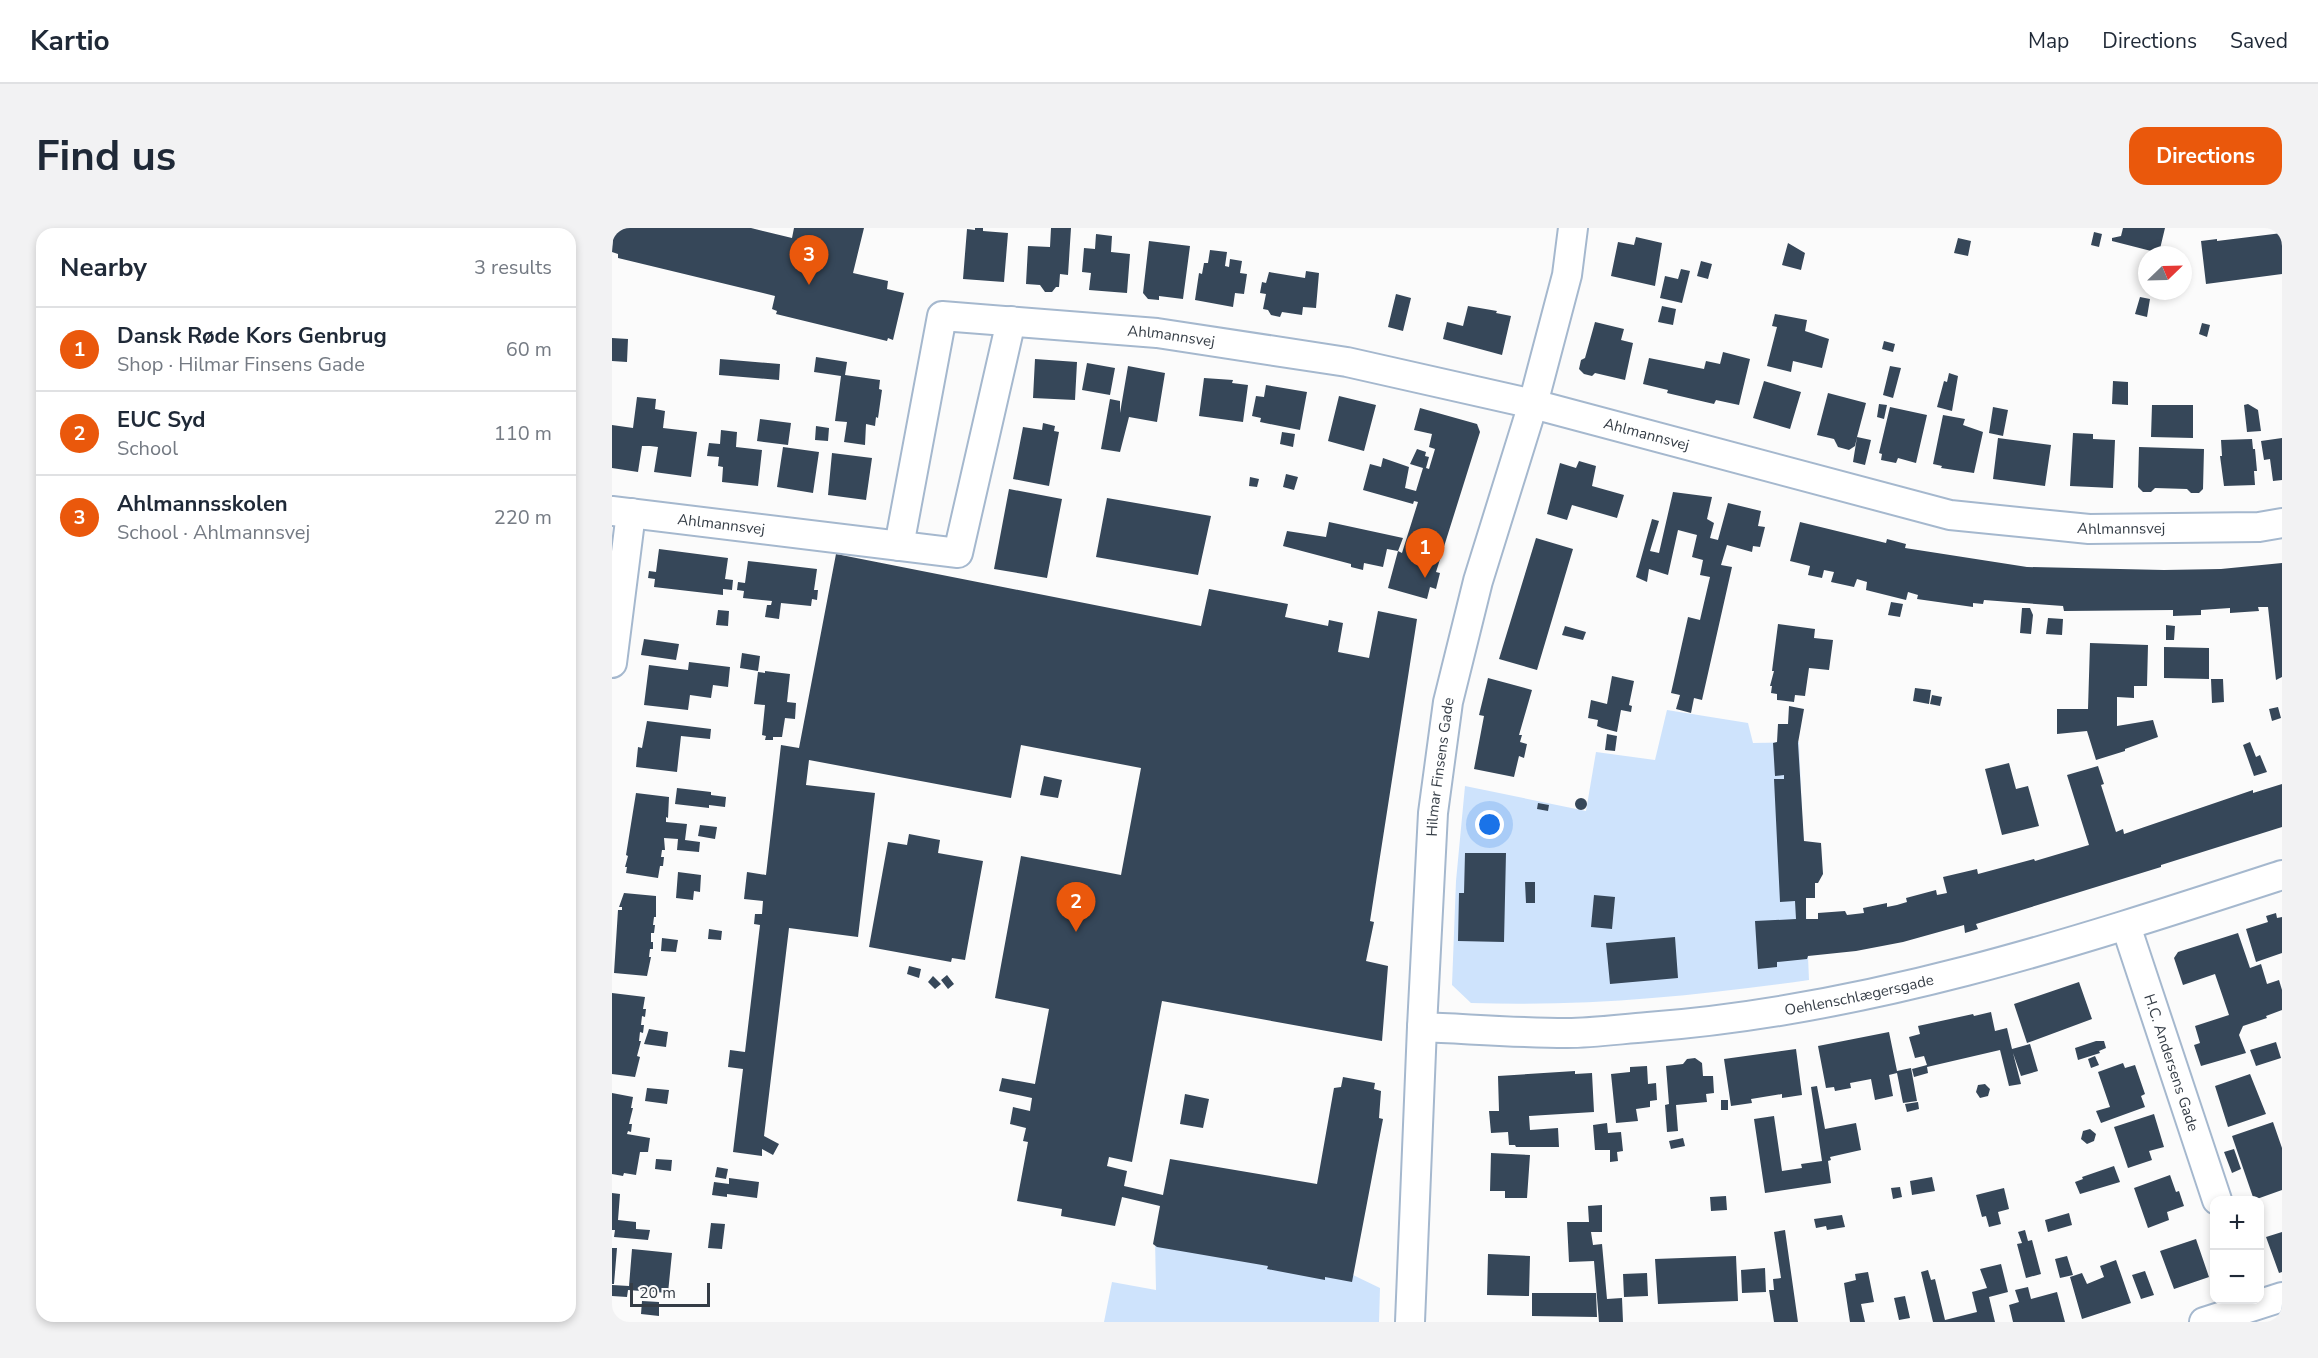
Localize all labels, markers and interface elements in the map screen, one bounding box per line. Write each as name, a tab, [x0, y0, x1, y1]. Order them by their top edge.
text: Kartio	[30, 22, 110, 60]
text: Map	[2028, 27, 2069, 55]
text: Directions	[2102, 27, 2197, 55]
text: Saved	[2230, 27, 2288, 55]
button: Directions	[2129, 127, 2282, 185]
text: Find us	[36, 128, 176, 185]
pin: 3	[790, 236, 828, 285]
north arrow	[2138, 246, 2192, 300]
text: Nearby	[60, 250, 147, 285]
text: 3 results	[474, 254, 552, 281]
text: Dansk Røde Kors Genbrug	[117, 321, 387, 351]
street label: Ahlmannsvej	[1127, 321, 1216, 352]
text: 1	[74, 336, 86, 363]
text: 60 m	[506, 336, 552, 363]
text: Shop · Hilmar Finsens Gade	[117, 351, 365, 378]
text: EUC Syd	[117, 405, 206, 435]
street label: Ahlmannsvej	[1601, 413, 1692, 455]
text: 2	[74, 420, 86, 447]
text: 110 m	[494, 420, 552, 447]
text: School	[117, 435, 178, 462]
text: Ahlmannsskolen	[117, 489, 288, 519]
text: 3	[74, 504, 86, 531]
text: 220 m	[494, 504, 552, 531]
street label: Ahlmannsvej	[676, 509, 766, 539]
street label: Ahlmannsvej	[2076, 518, 2165, 539]
text: School · Ahlmannsvej	[117, 519, 310, 546]
pin: 1	[1406, 528, 1444, 578]
street label: Hilmar Finsens Gade	[1422, 695, 1459, 837]
your location	[1475, 810, 1504, 839]
pin: 2	[1056, 882, 1096, 932]
street label: Oehlenschlægersgade	[1783, 970, 1936, 1020]
street label: H.C. Andersens Gade	[2139, 991, 2204, 1134]
map controls	[2210, 1196, 2264, 1304]
button: +	[2210, 1196, 2264, 1250]
button: −	[2210, 1250, 2264, 1304]
scale bar	[630, 1280, 710, 1308]
text: 20 m	[639, 1282, 676, 1304]

